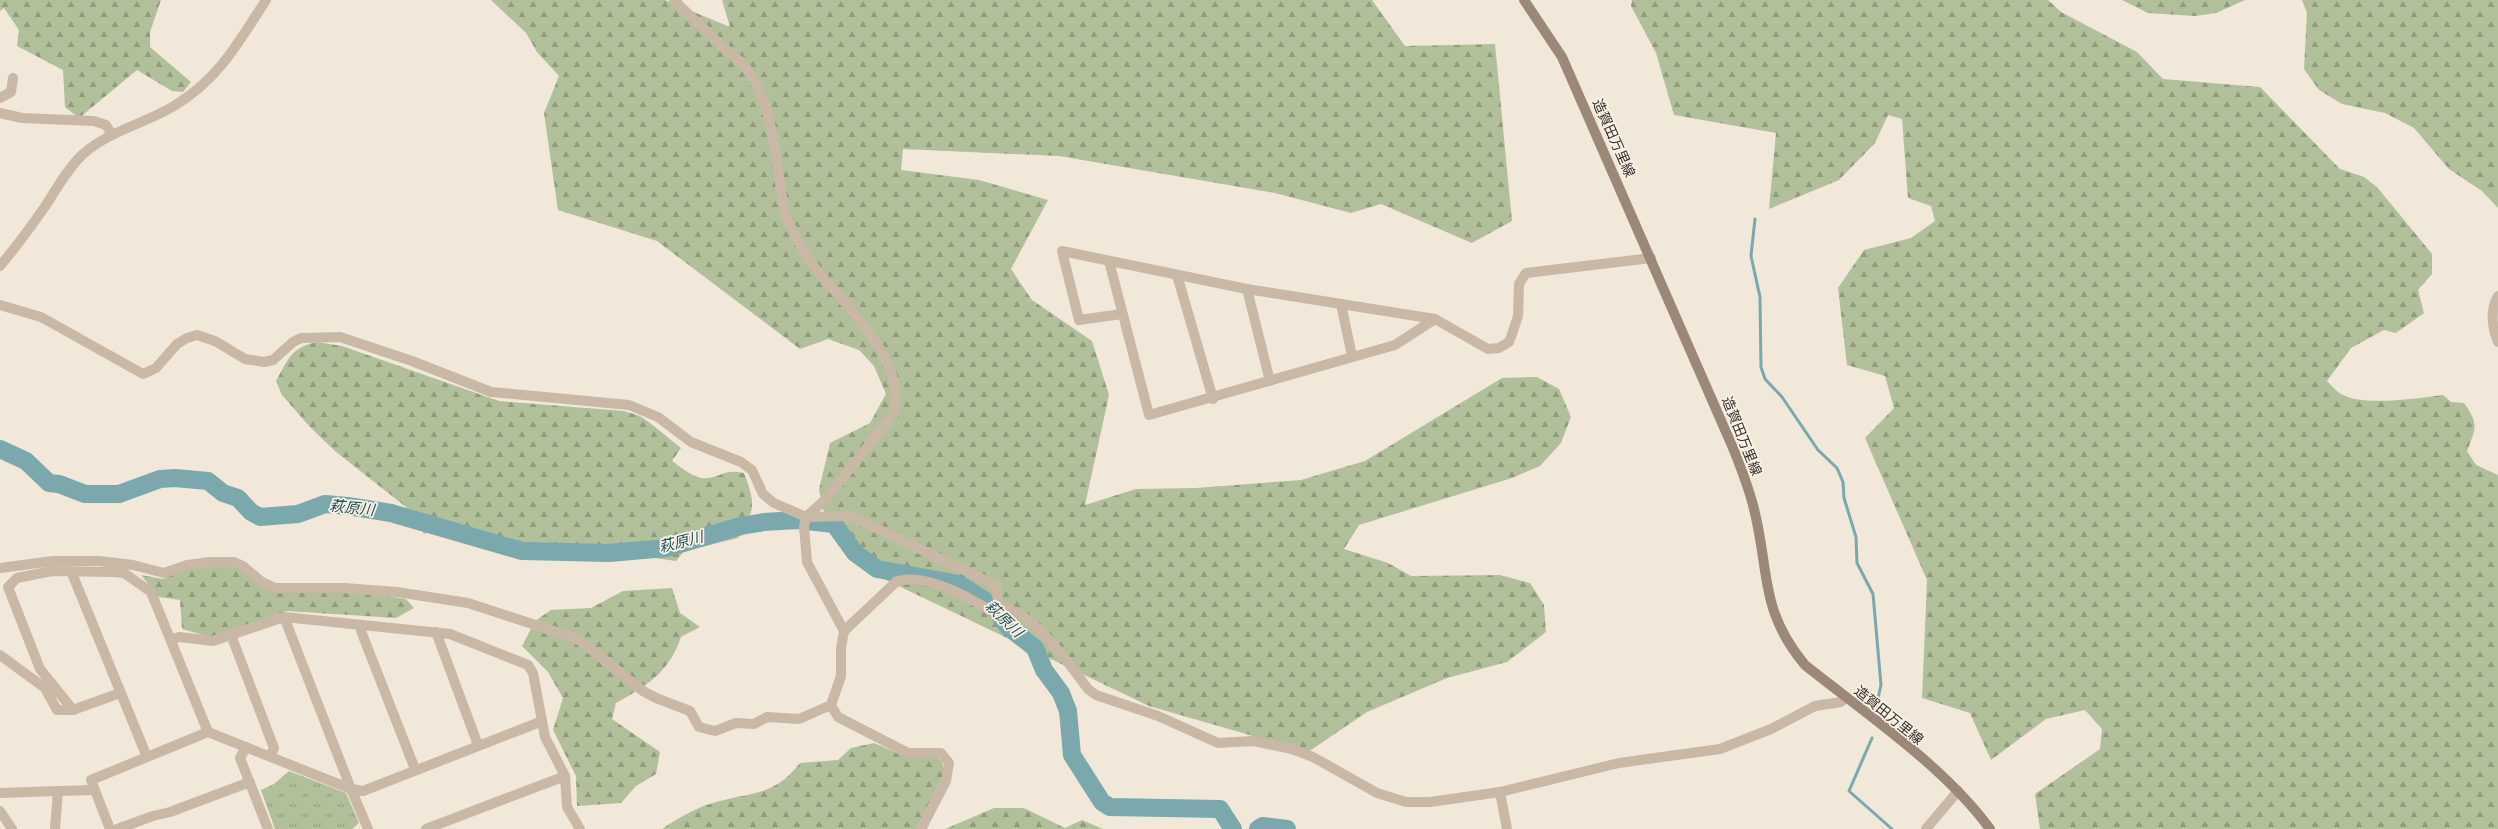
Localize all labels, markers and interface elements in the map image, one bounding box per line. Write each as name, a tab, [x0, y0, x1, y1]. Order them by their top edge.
street label: 造賀田万里線	[1590, 96, 1639, 180]
street label: 造賀田万里線	[1719, 394, 1766, 478]
water label: 萩原川	[329, 496, 377, 519]
water label: 萩原川	[657, 526, 707, 555]
water label: 萩原川	[982, 596, 1029, 642]
street label: 造賀田万里線	[1851, 682, 1927, 748]

